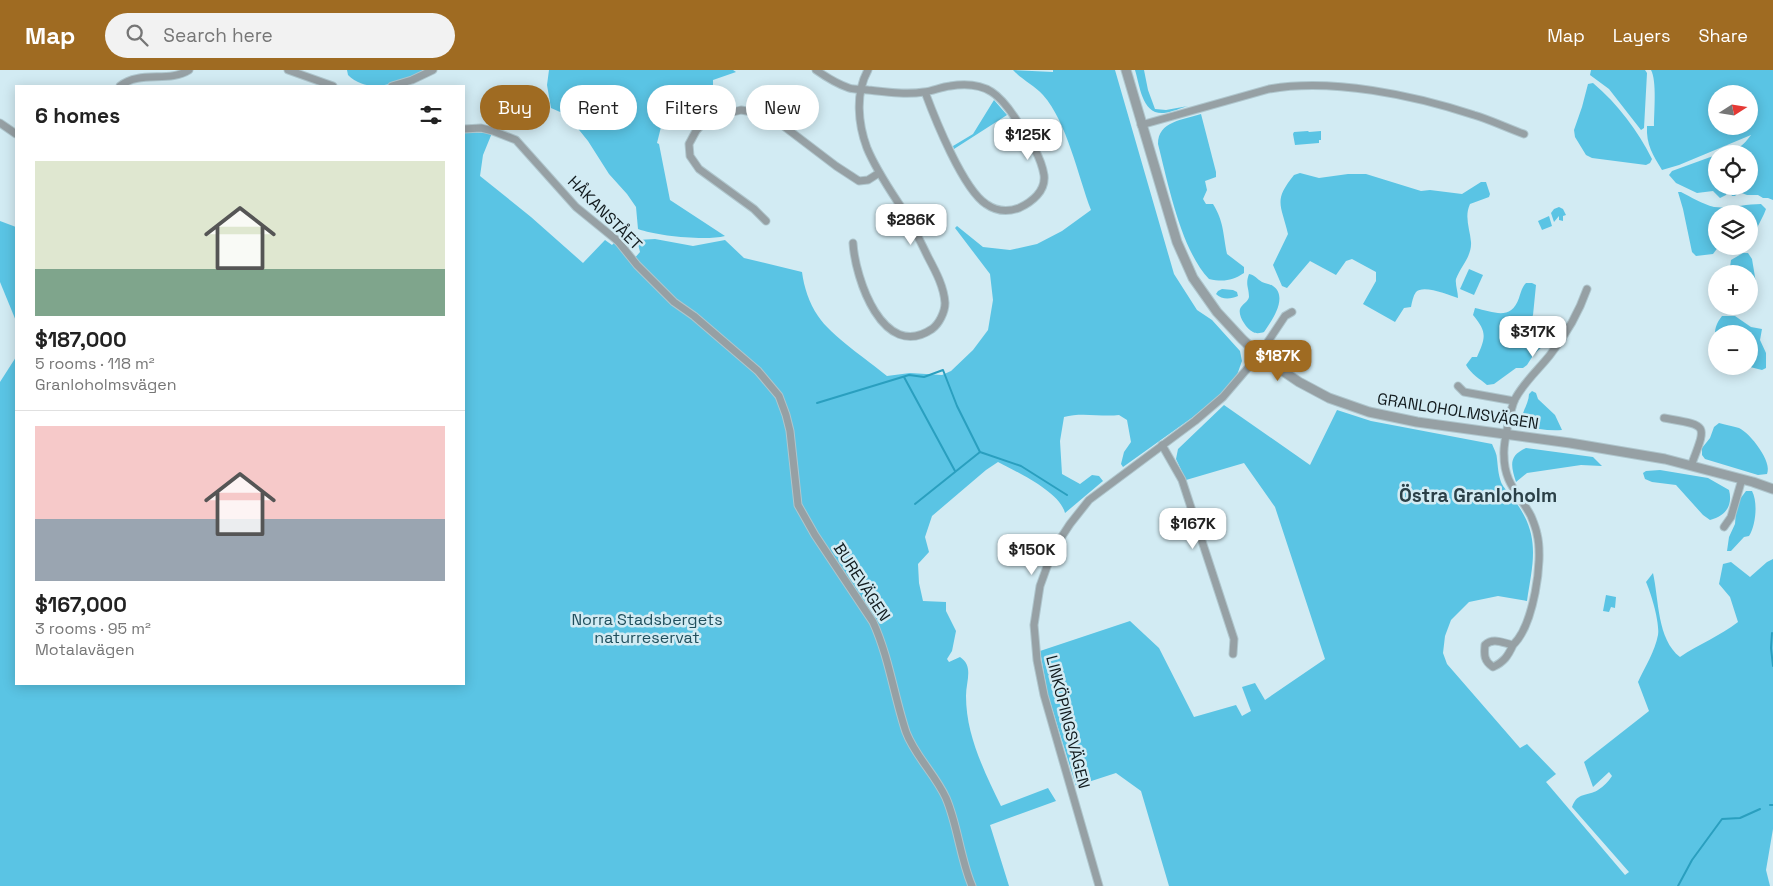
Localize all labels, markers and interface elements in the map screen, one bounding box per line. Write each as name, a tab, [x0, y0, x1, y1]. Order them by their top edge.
search box	[105, 13, 455, 58]
text: Map	[25, 20, 75, 51]
icon: search	[123, 21, 151, 49]
text: Search here	[163, 23, 273, 48]
text: Map	[1547, 24, 1585, 47]
text: Layers	[1613, 24, 1670, 47]
text: Share	[1698, 24, 1748, 47]
chip: Buy	[480, 85, 550, 130]
chip: Rent	[560, 85, 637, 130]
chip: Filters	[647, 85, 736, 130]
chip: New	[746, 85, 819, 130]
north arrow	[1708, 85, 1758, 135]
map controls	[1708, 85, 1758, 375]
icon: filters	[417, 101, 445, 129]
text: 6 homes	[35, 102, 120, 129]
pin: $125K	[993, 118, 1063, 161]
text: $125K	[1005, 124, 1051, 145]
button: locate	[1708, 145, 1758, 195]
street label: HÅKANSTÅET	[563, 171, 647, 255]
icon: home	[195, 193, 285, 283]
pin: $286K	[876, 204, 946, 246]
button: layers	[1708, 205, 1758, 255]
text: $286K	[887, 209, 935, 230]
button: +	[1708, 265, 1758, 315]
pin: $317K	[1498, 316, 1568, 358]
text: $317K	[1510, 321, 1556, 342]
button: −	[1708, 325, 1758, 375]
text: $187,000	[35, 326, 127, 353]
pin: $187K	[1243, 340, 1313, 382]
text: $187K	[1255, 345, 1301, 366]
text: 5 rooms · 118 m²	[35, 353, 155, 374]
text: Granloholmsvägen	[35, 374, 177, 395]
street label: GRANLOHOLMSVÄGEN	[1376, 388, 1540, 434]
icon: home	[195, 459, 285, 549]
district label: Östra Granloholm	[1399, 483, 1557, 508]
pin: $167K	[1158, 508, 1228, 550]
text: $167K	[1170, 513, 1216, 534]
pin: $150K	[997, 534, 1067, 576]
street label: BUREVÄGEN	[829, 539, 895, 625]
text: $150K	[1009, 539, 1055, 560]
text: $167,000	[35, 591, 127, 618]
park label: Norra Stadsbergets naturreservat	[571, 609, 723, 648]
text: 3 rooms · 95 m²	[35, 618, 151, 639]
text: Motalavägen	[35, 639, 135, 660]
street label: LINKÖPINGSVÄGEN	[1041, 653, 1095, 791]

